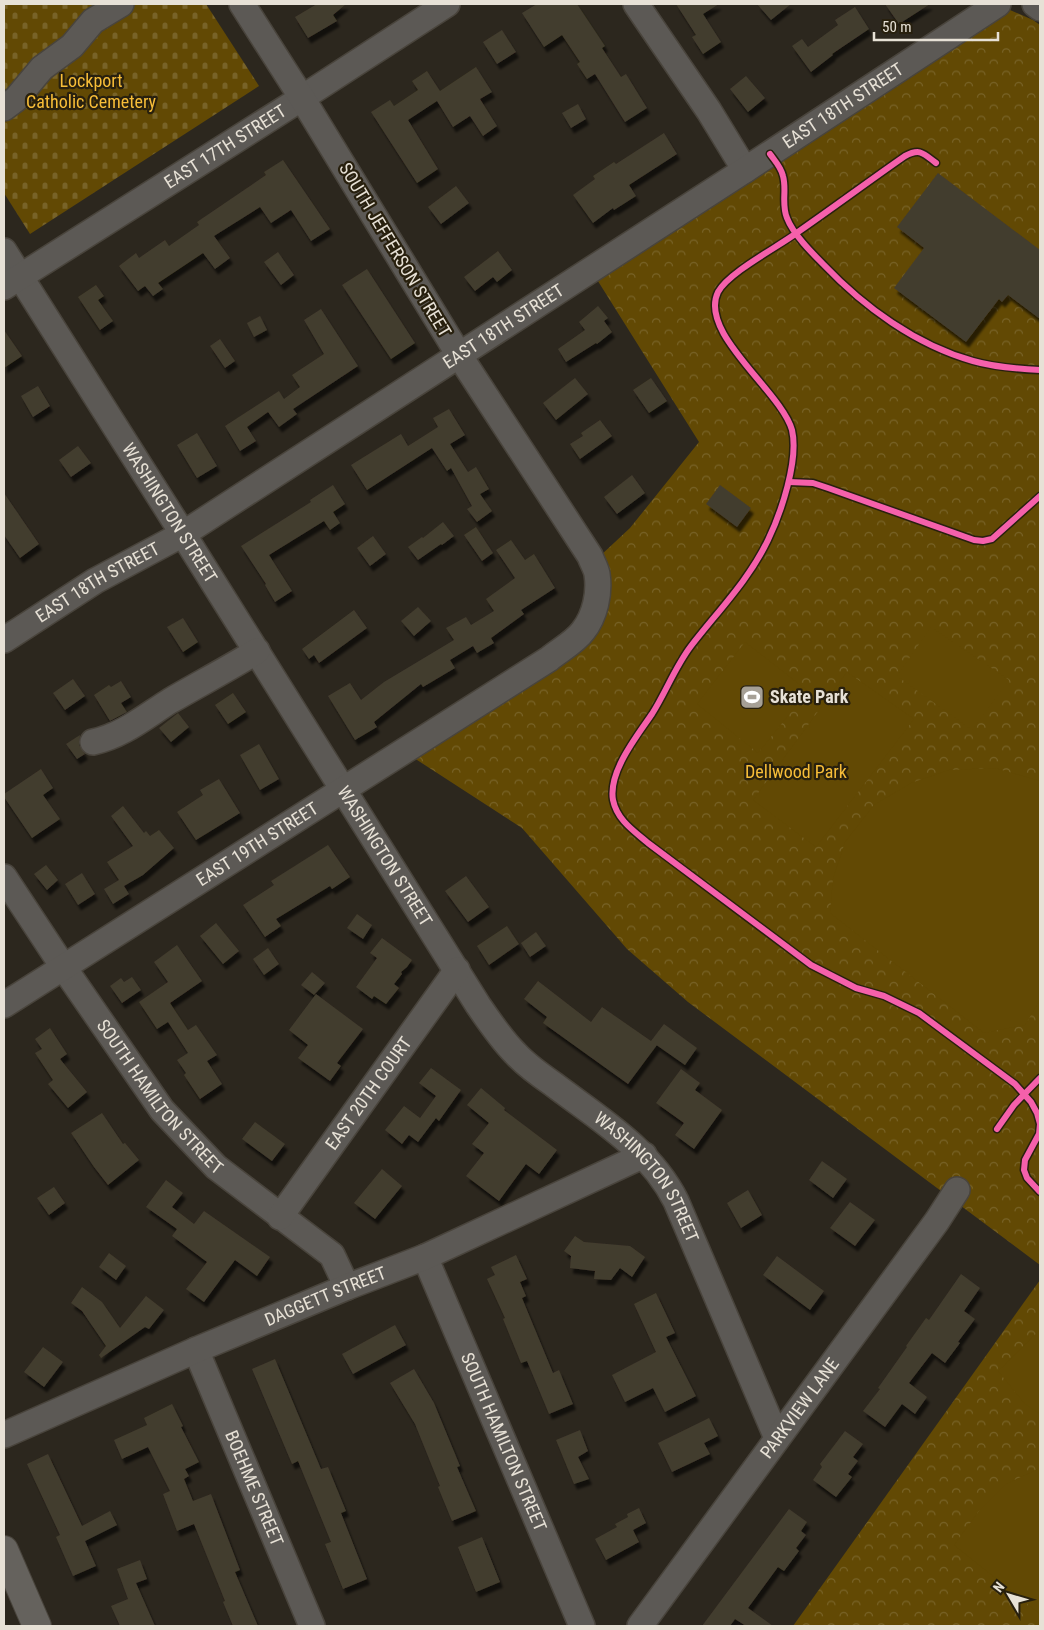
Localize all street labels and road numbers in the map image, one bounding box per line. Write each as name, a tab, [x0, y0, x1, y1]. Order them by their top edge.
street label: EAST 18TH STREET	[778, 58, 907, 152]
street label: EAST 17TH STREET	[160, 100, 290, 193]
street label: SOUTH JEFFERSON STREET	[335, 159, 456, 341]
street label: EAST 18TH STREET	[439, 279, 568, 373]
street label: WASHINGTON STREET	[118, 439, 222, 587]
street label: EAST 18TH STREET	[32, 538, 163, 627]
street label: WASHINGTON STREET	[333, 782, 437, 930]
street label: EAST 19TH STREET	[192, 797, 322, 890]
street label: SOUTH HAMILTON STREET	[93, 1015, 227, 1179]
street label: EAST 20TH COURT	[321, 1033, 416, 1154]
street label: WASHINGTON STREET	[590, 1107, 703, 1245]
street label: DAGGETT STREET	[261, 1262, 389, 1330]
street label: SOUTH HAMILTON STREET	[457, 1349, 551, 1534]
street label: PARKVIEW LANE	[756, 1354, 843, 1462]
street label: BOEHME STREET	[221, 1427, 288, 1549]

